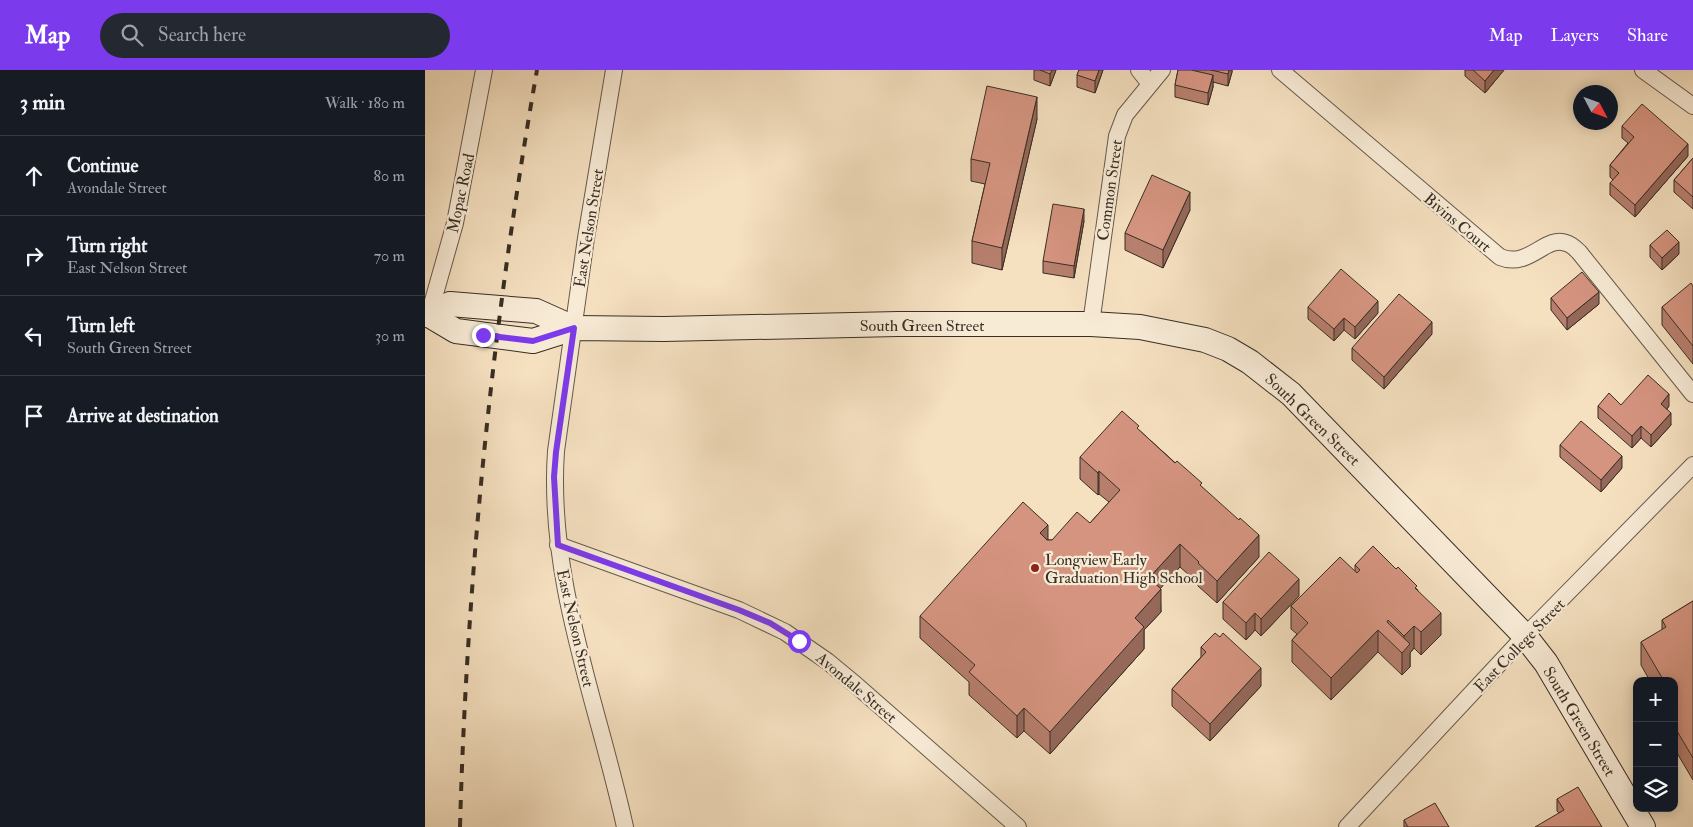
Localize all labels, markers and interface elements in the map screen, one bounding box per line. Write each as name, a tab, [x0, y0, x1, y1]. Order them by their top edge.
search box	[100, 13, 450, 58]
text: Map	[25, 20, 70, 51]
icon: search	[118, 21, 146, 49]
text: Search here	[158, 23, 246, 47]
text: Map	[1489, 24, 1523, 47]
text: Layers	[1551, 24, 1599, 47]
text: Share	[1627, 24, 1668, 47]
north arrow	[1573, 85, 1618, 130]
text: 3 min	[20, 89, 65, 116]
text: Walk · 180 m	[325, 93, 405, 113]
street label: Common Street	[1093, 138, 1127, 242]
street label: Mopac Road	[443, 151, 480, 235]
text: Continue	[67, 154, 138, 178]
icon: ahead	[20, 162, 48, 190]
text: 80 m	[374, 166, 405, 186]
street label: East Nelson Street	[570, 167, 608, 289]
text: Avondale Street	[67, 178, 167, 198]
street label: Bivins Court	[1420, 189, 1495, 257]
text: Turn right	[67, 234, 147, 258]
icon: right	[20, 242, 48, 270]
text: 70 m	[374, 246, 405, 266]
text: East Nelson Street	[67, 258, 187, 278]
text: Turn left	[67, 314, 135, 338]
street label: South Green Street	[860, 316, 984, 336]
icon: left	[20, 322, 48, 350]
route end	[472, 324, 495, 347]
text: 30 m	[375, 326, 405, 346]
text: South Green Street	[67, 338, 192, 358]
street label: South Green Street	[1261, 369, 1364, 470]
icon: arrive	[20, 402, 48, 430]
text: Arrive at destination	[67, 404, 219, 428]
place label: Longview Early Graduation High School	[1045, 550, 1203, 588]
marker: Longview Early Graduation High School	[1029, 562, 1041, 574]
street label: East Nelson Street	[552, 567, 598, 689]
street label: East College Street	[1470, 595, 1570, 697]
route start	[788, 630, 811, 653]
street label: Avondale Street	[811, 647, 901, 727]
street label: South Green Street	[1538, 663, 1620, 780]
map controls	[1633, 677, 1678, 812]
button: +	[1633, 677, 1678, 722]
button: −	[1633, 722, 1678, 767]
button: layers	[1633, 767, 1678, 812]

